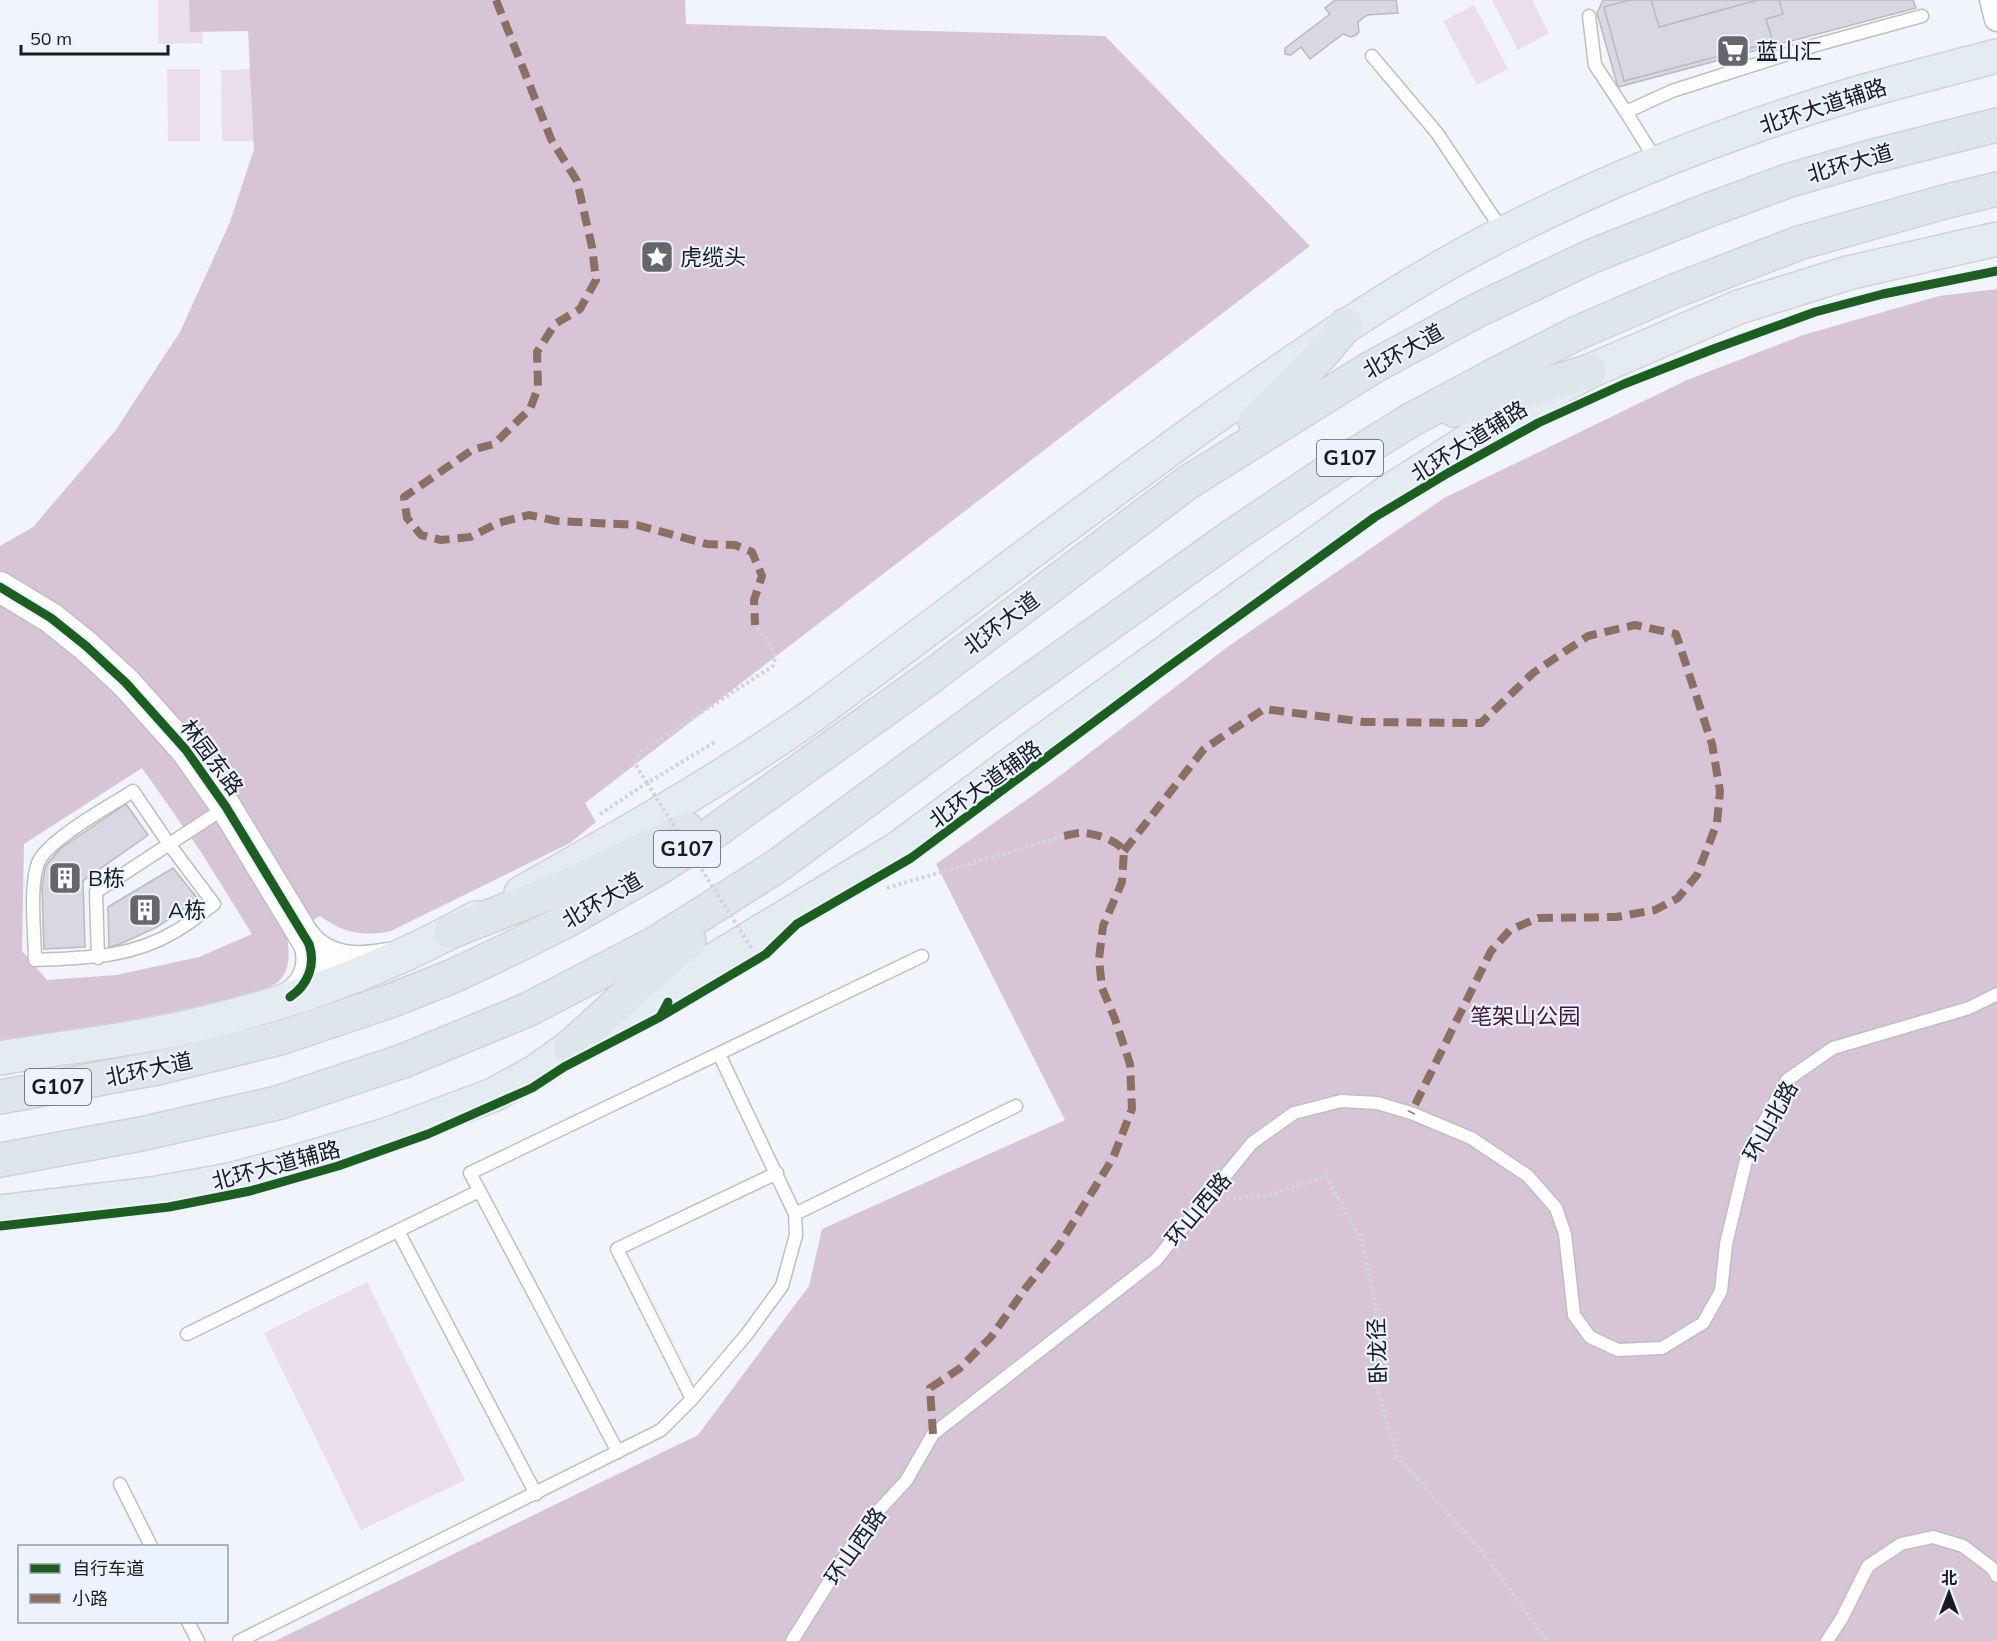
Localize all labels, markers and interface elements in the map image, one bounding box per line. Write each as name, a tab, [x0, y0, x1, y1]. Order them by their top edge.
scale bar	[21, 18, 168, 56]
text: 50 m	[30, 27, 72, 50]
supermarket icon: 蓝山汇	[1715, 33, 1751, 69]
place label: 蓝山汇	[1756, 37, 1822, 65]
street label: 北环大道辅路	[1756, 72, 1890, 140]
street label: 北环大道	[1804, 137, 1896, 189]
place icon: 虎缆头	[639, 239, 675, 275]
place label: 虎缆头	[680, 243, 746, 271]
street label: 北环大道	[1358, 317, 1448, 385]
street label: 北环大道辅路	[1406, 394, 1532, 488]
road number: G107	[1317, 440, 1383, 476]
street label: 北环大道	[957, 585, 1045, 661]
street label: 林园东路	[174, 713, 250, 801]
street label: 北环大道辅路	[923, 734, 1047, 834]
road number: G107	[654, 831, 720, 867]
building icon: B栋	[47, 860, 83, 896]
place label: B栋	[88, 864, 125, 892]
street label: 北环大道	[557, 866, 647, 934]
building icon: A栋	[127, 892, 163, 928]
place label: A栋	[168, 896, 206, 924]
park label: 笔架山公园	[1470, 1002, 1580, 1030]
street label: 北环大道	[103, 1046, 195, 1092]
road number: G107	[25, 1069, 91, 1105]
street label: 环山北路	[1736, 1076, 1804, 1166]
street label: 北环大道辅路	[209, 1134, 343, 1196]
street label: 环山西路	[1159, 1166, 1237, 1252]
street label: 卧龙径	[1362, 1318, 1392, 1384]
street label: 环山西路	[818, 1502, 892, 1590]
legend	[18, 1545, 228, 1623]
text: 自行车道	[72, 1557, 144, 1580]
north arrow	[1919, 1563, 1979, 1623]
text: 北	[1941, 1568, 1957, 1588]
text: 小路	[72, 1587, 108, 1610]

